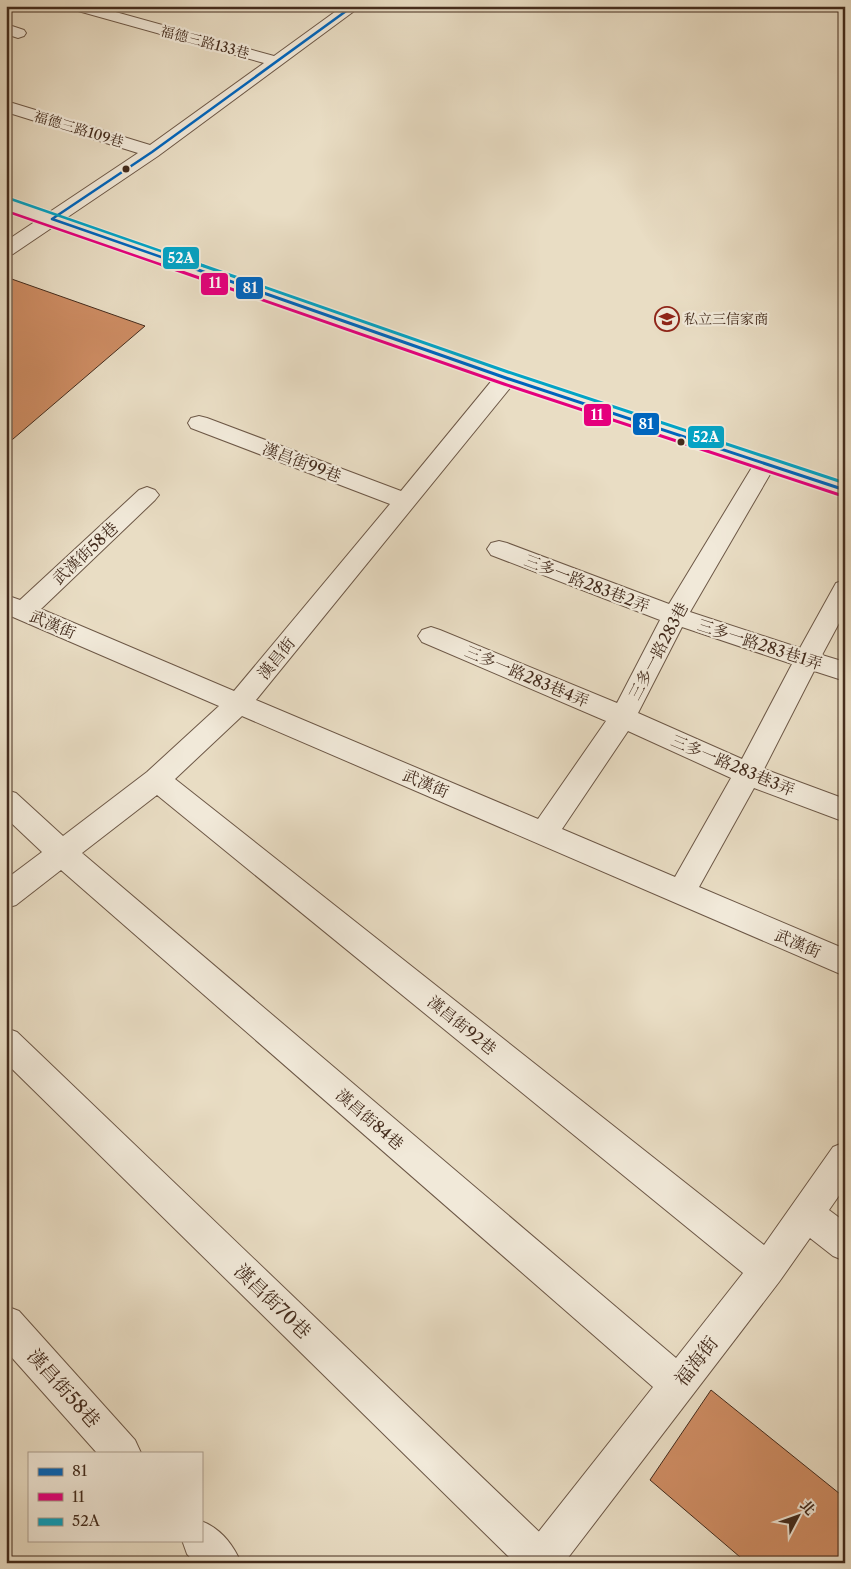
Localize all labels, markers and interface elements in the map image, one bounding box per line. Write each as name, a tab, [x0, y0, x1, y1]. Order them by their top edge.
street label: 福德三路133巷	[159, 21, 251, 63]
street label: 福德三路109巷	[32, 107, 126, 151]
unlabelled marker	[121, 164, 131, 174]
line badge: 52A	[162, 246, 200, 270]
text: 52A	[168, 249, 196, 267]
line badge: 11	[200, 272, 229, 296]
text: 11	[209, 274, 222, 292]
line badge: 81	[235, 276, 264, 300]
text: 81	[243, 279, 258, 297]
school or university icon: 私立三信家商	[654, 306, 680, 332]
place label: 私立三信家商	[684, 310, 768, 328]
line badge: 11	[583, 403, 612, 427]
text: 11	[591, 406, 604, 424]
line badge: 81	[632, 412, 660, 436]
text: 81	[639, 415, 654, 433]
line badge: 52A	[687, 425, 725, 449]
text: 52A	[693, 428, 721, 446]
unlabelled marker	[676, 437, 686, 447]
street label: 漢昌街99巷	[260, 438, 344, 486]
street label: 武漢街58巷	[48, 518, 122, 588]
street label: 三多一路283巷2弄	[521, 550, 653, 616]
street label: 三多一路283巷	[624, 599, 692, 703]
street label: 武漢街	[27, 605, 79, 643]
street label: 三多一路283巷1弄	[695, 614, 825, 674]
street label: 漢昌街	[253, 633, 299, 683]
street label: 三多一路283巷4弄	[462, 641, 592, 711]
street label: 三多一路283巷3弄	[668, 730, 798, 800]
street label: 武漢街	[400, 764, 452, 802]
street label: 武漢街	[772, 924, 824, 962]
street label: 漢昌街92巷	[424, 991, 500, 1059]
street label: 漢昌街84巷	[332, 1084, 408, 1154]
street label: 漢昌街70巷	[230, 1259, 316, 1343]
street label: 福海街	[670, 1332, 723, 1391]
street label: 漢昌街58巷	[22, 1344, 105, 1432]
legend	[28, 1452, 202, 1542]
text: 81	[72, 1461, 88, 1480]
text: 11	[72, 1487, 85, 1506]
north arrow	[774, 1492, 824, 1542]
text: 北	[796, 1496, 819, 1519]
text: 52A	[72, 1511, 101, 1530]

